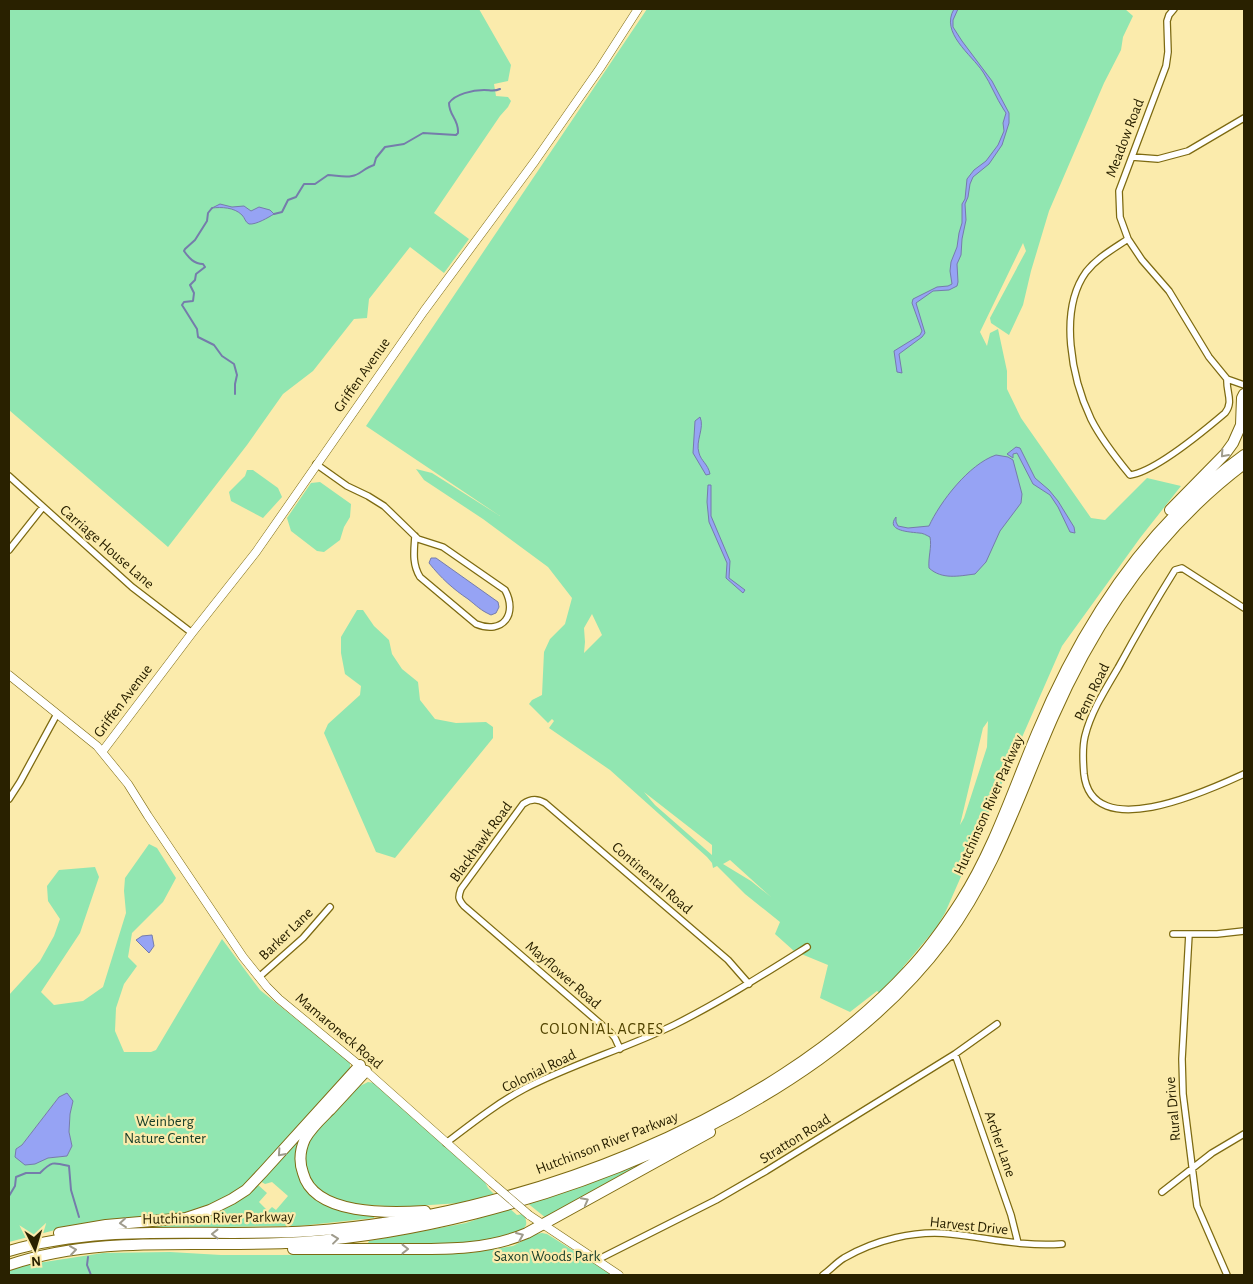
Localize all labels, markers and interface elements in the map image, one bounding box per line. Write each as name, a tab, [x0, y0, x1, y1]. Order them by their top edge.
street label: Meadow Road	[1103, 96, 1147, 179]
street label: Griffen Avenue	[331, 335, 393, 415]
one-way arrow	[1221, 449, 1230, 458]
street label: Carriage House Lane	[57, 502, 157, 592]
street label: Penn Road	[1072, 661, 1112, 723]
street label: Griffen Avenue	[91, 662, 155, 740]
street label: Hutchinson River Parkway	[951, 732, 1027, 877]
street label: Blackhawk Road	[447, 799, 515, 885]
street label: Continental Road	[609, 839, 695, 917]
street label: Barker Lane	[256, 905, 316, 963]
street label: Mayflower Road	[522, 938, 604, 1012]
street label: Mamaroneck Road	[292, 990, 386, 1072]
district label: COLONIAL ACRES	[540, 1021, 664, 1037]
street label: Colonial Road	[500, 1047, 578, 1095]
street label: Rural Drive	[1163, 1076, 1183, 1142]
street label: Hutchinson River Parkway	[534, 1109, 681, 1177]
street label: Archer Lane	[982, 1109, 1018, 1179]
street label: Stratton Road	[757, 1111, 833, 1167]
park label: Weinberg Nature Center	[124, 1114, 206, 1146]
one-way arrow	[277, 1148, 286, 1157]
one-way arrow	[579, 1197, 588, 1207]
street label: Hutchinson River Parkway	[142, 1209, 294, 1227]
street label: Harvest Drive	[929, 1214, 1009, 1238]
one-way arrow	[119, 1218, 127, 1229]
north arrow	[10, 1224, 60, 1274]
one-way arrow	[211, 1229, 218, 1239]
one-way arrow	[515, 1231, 524, 1242]
one-way arrow	[331, 1234, 339, 1245]
one-way arrow	[402, 1244, 409, 1254]
one-way arrow	[69, 1245, 77, 1255]
park label: Saxon Woods Park	[494, 1249, 600, 1264]
text: N	[31, 1254, 42, 1268]

